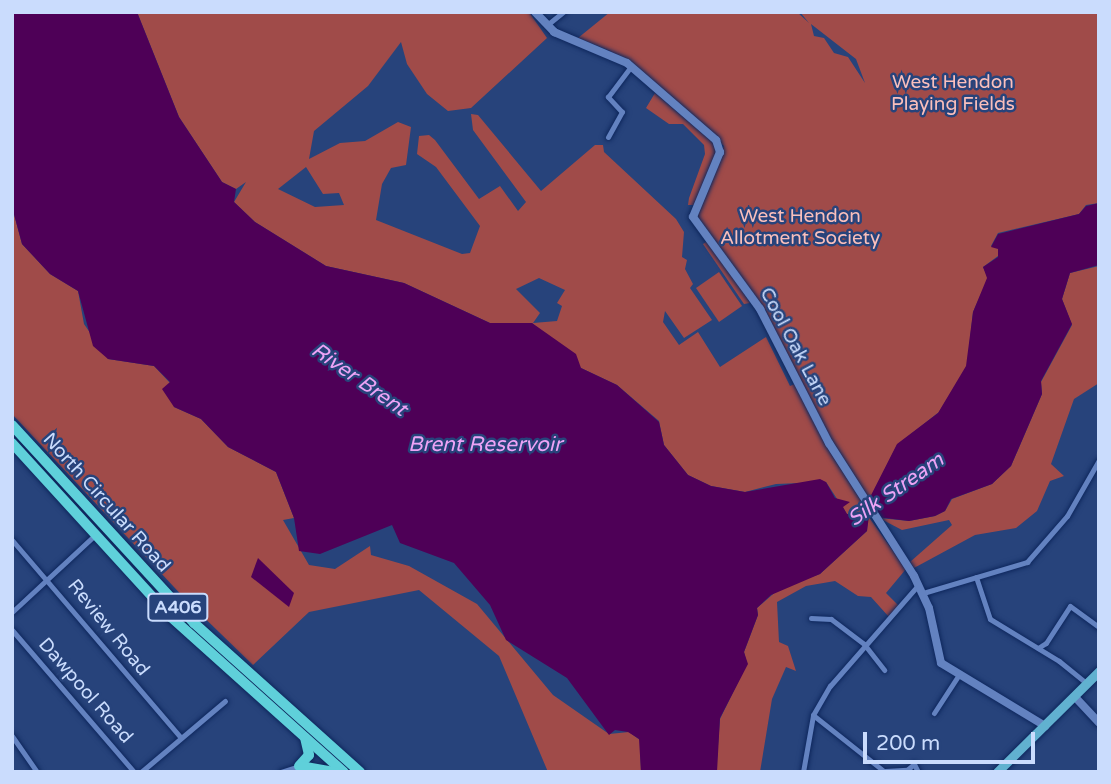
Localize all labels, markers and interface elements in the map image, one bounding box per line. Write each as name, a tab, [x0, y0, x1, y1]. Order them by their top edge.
park label: West Hendon Playing Fields	[891, 72, 1015, 116]
park label: West Hendon Allotment Society	[720, 206, 880, 250]
street label: Cool Oak Lane	[754, 284, 836, 410]
water label: River Brent	[306, 338, 412, 422]
street label: North Circular Road	[37, 429, 175, 577]
water label: Brent Reservoir	[408, 432, 562, 458]
water label: Silk Stream	[843, 448, 949, 532]
street label: Review Road	[62, 575, 154, 681]
road number: A406	[146, 592, 210, 622]
street label: Dawpool Road	[33, 634, 137, 748]
scale bar	[866, 718, 1038, 762]
text: 200 m	[876, 731, 940, 756]

